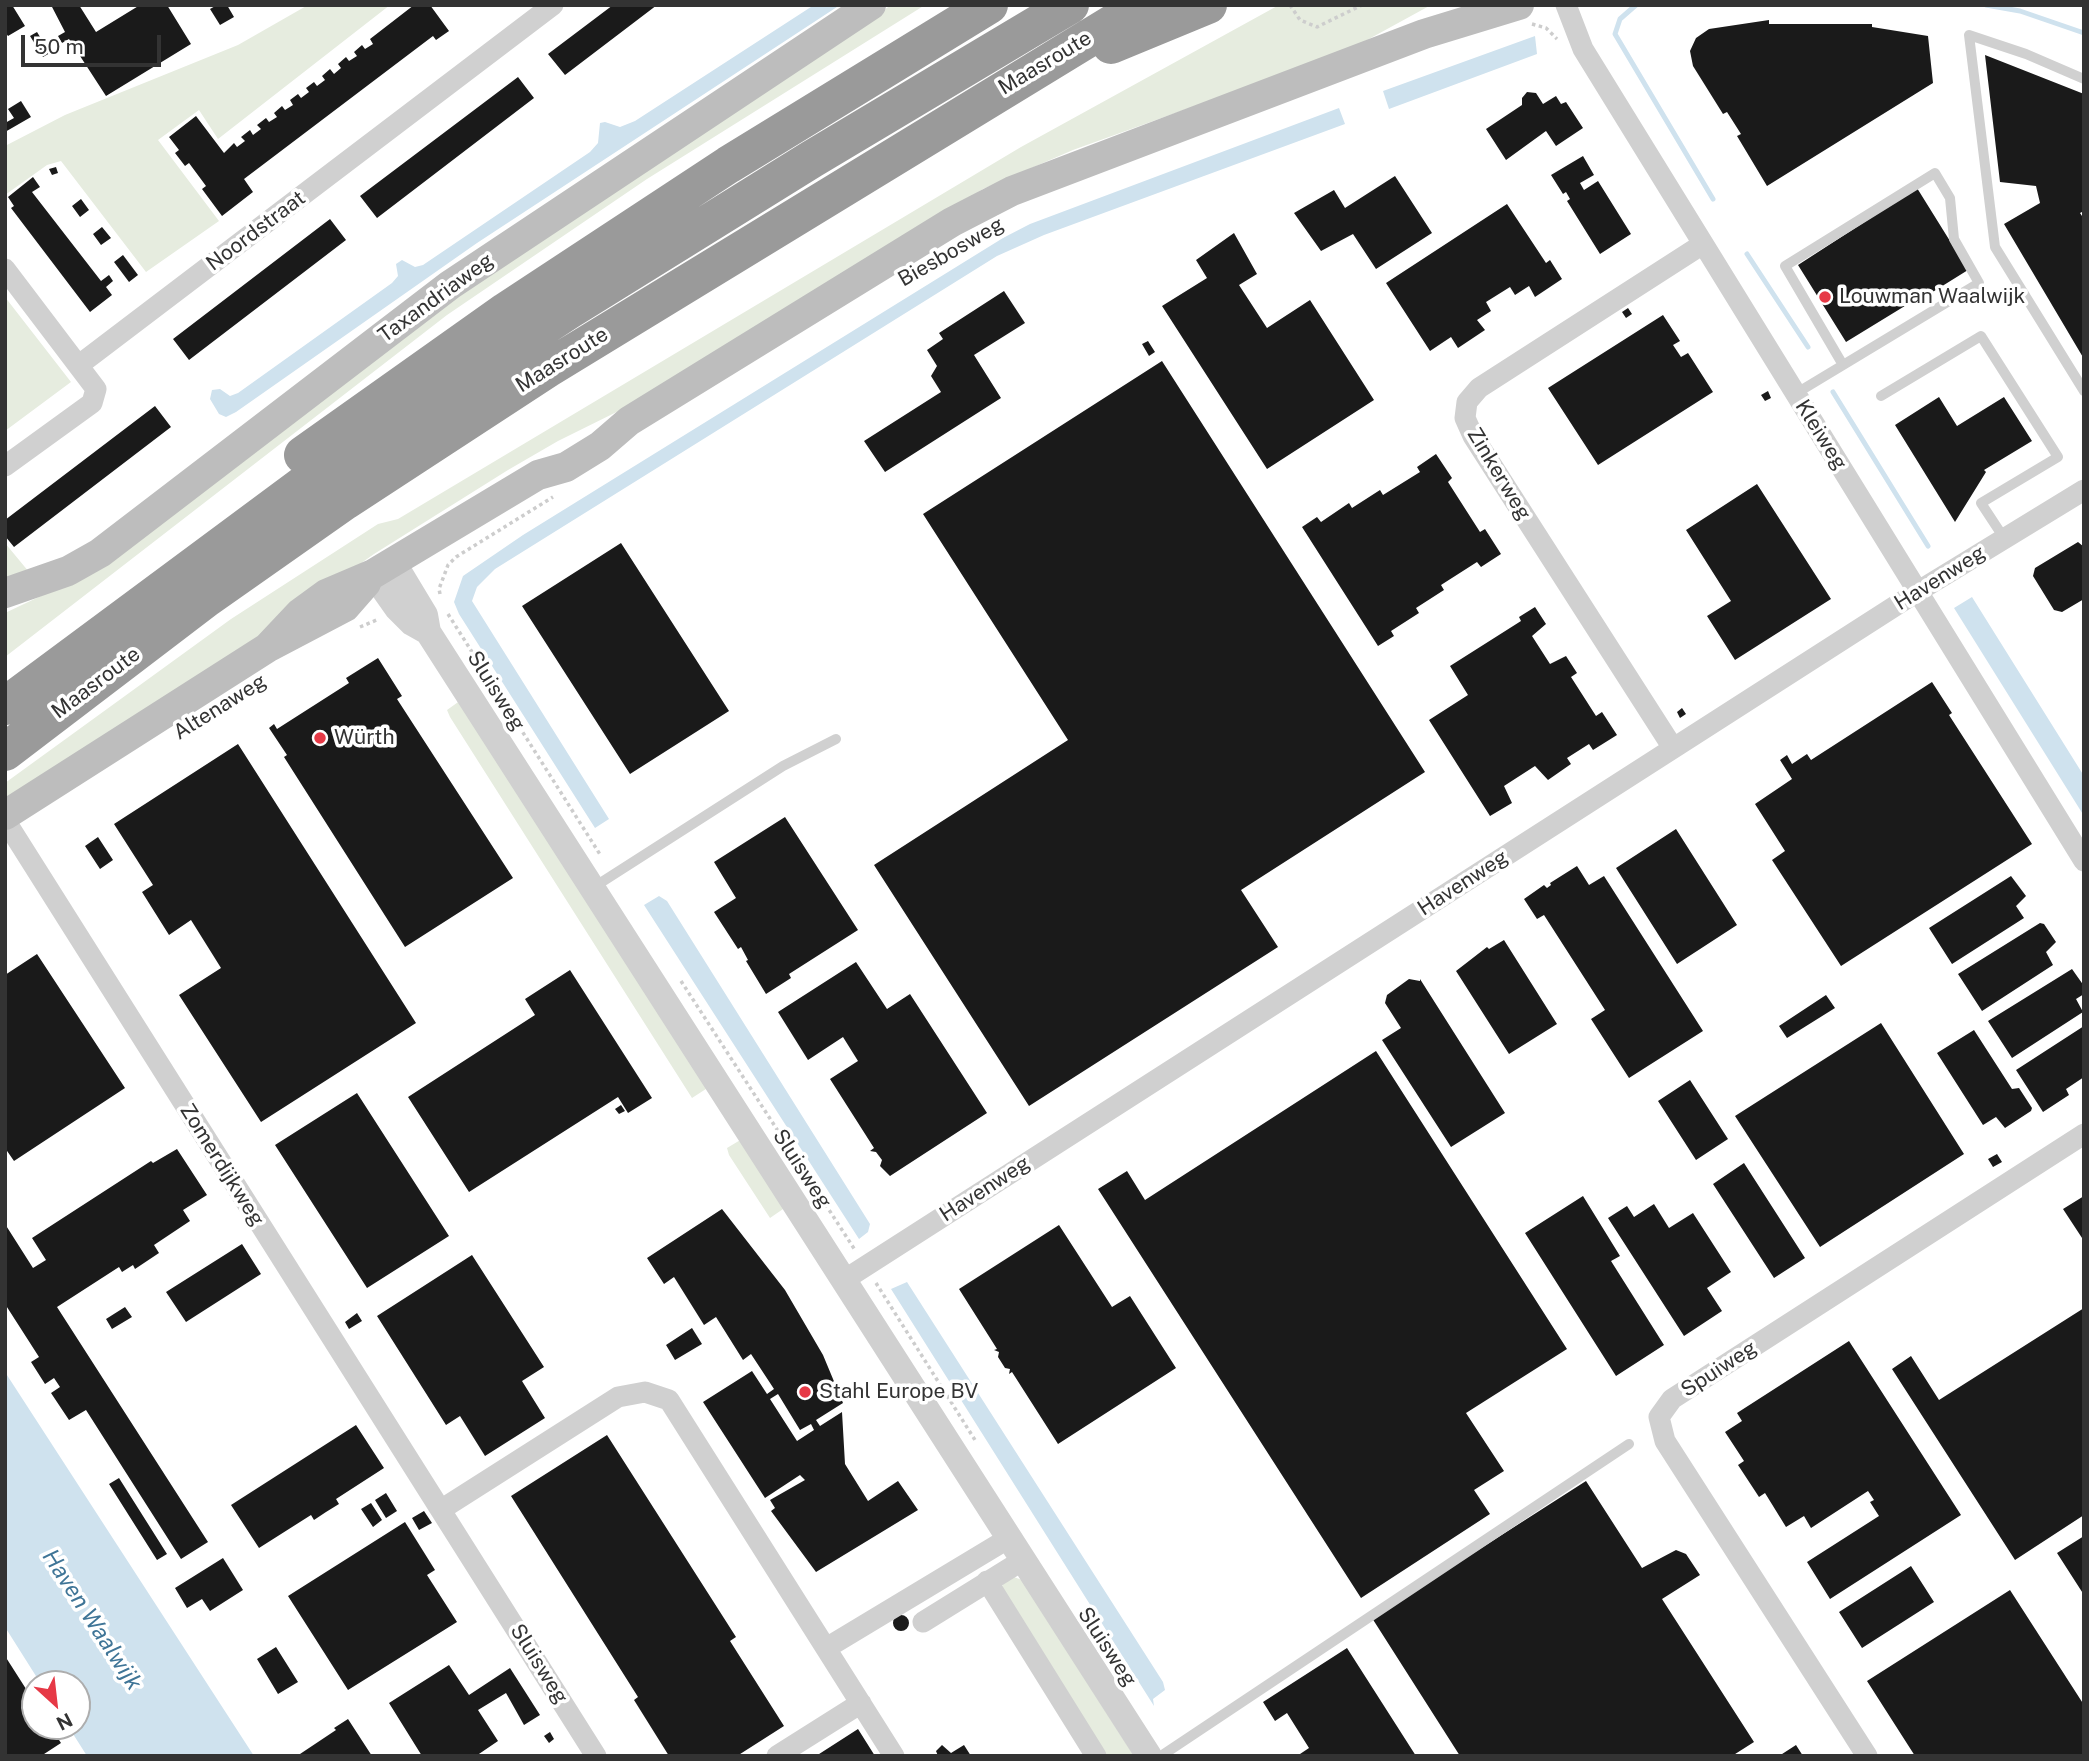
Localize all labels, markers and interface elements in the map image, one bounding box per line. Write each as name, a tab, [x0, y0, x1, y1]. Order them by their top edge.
scale bar	[24, 21, 164, 65]
street label: Maasroute	[994, 25, 1096, 101]
text: 50 m	[34, 34, 84, 59]
street label: Noordstraat	[202, 186, 310, 276]
street label: Biesbosweg	[894, 212, 1008, 292]
street label: Taxandriaweg	[374, 248, 498, 348]
place label: Louwman Waalwijk	[1839, 284, 2025, 310]
marker: Louwman Waalwijk	[1817, 289, 1833, 305]
street label: Maasroute	[511, 322, 613, 398]
street label: Kleiweg	[1790, 395, 1852, 475]
street label: Zinkerweg	[1462, 423, 1536, 525]
street label: Havenweg	[1890, 540, 1990, 616]
street label: Maasroute	[47, 642, 145, 724]
street label: Sluisweg	[462, 646, 530, 736]
street label: Altenaweg	[169, 669, 271, 745]
place label: Würth	[334, 725, 395, 751]
marker: Würth	[312, 730, 328, 746]
street label: Havenweg	[1413, 845, 1513, 921]
street label: Zomerdijkweg	[174, 1099, 270, 1231]
street label: Sluisweg	[767, 1125, 837, 1213]
street label: Havenweg	[935, 1151, 1035, 1227]
street label: Spuiweg	[1676, 1335, 1762, 1403]
place label: Stahl Europe BV	[819, 1379, 978, 1405]
marker: Stahl Europe BV	[797, 1384, 813, 1400]
water label: Haven Waalwijk	[36, 1544, 148, 1696]
street label: Sluisweg	[1072, 1603, 1142, 1691]
street label: Sluisweg	[505, 1619, 573, 1709]
north arrow	[21, 1670, 91, 1740]
text: N	[53, 1709, 76, 1735]

